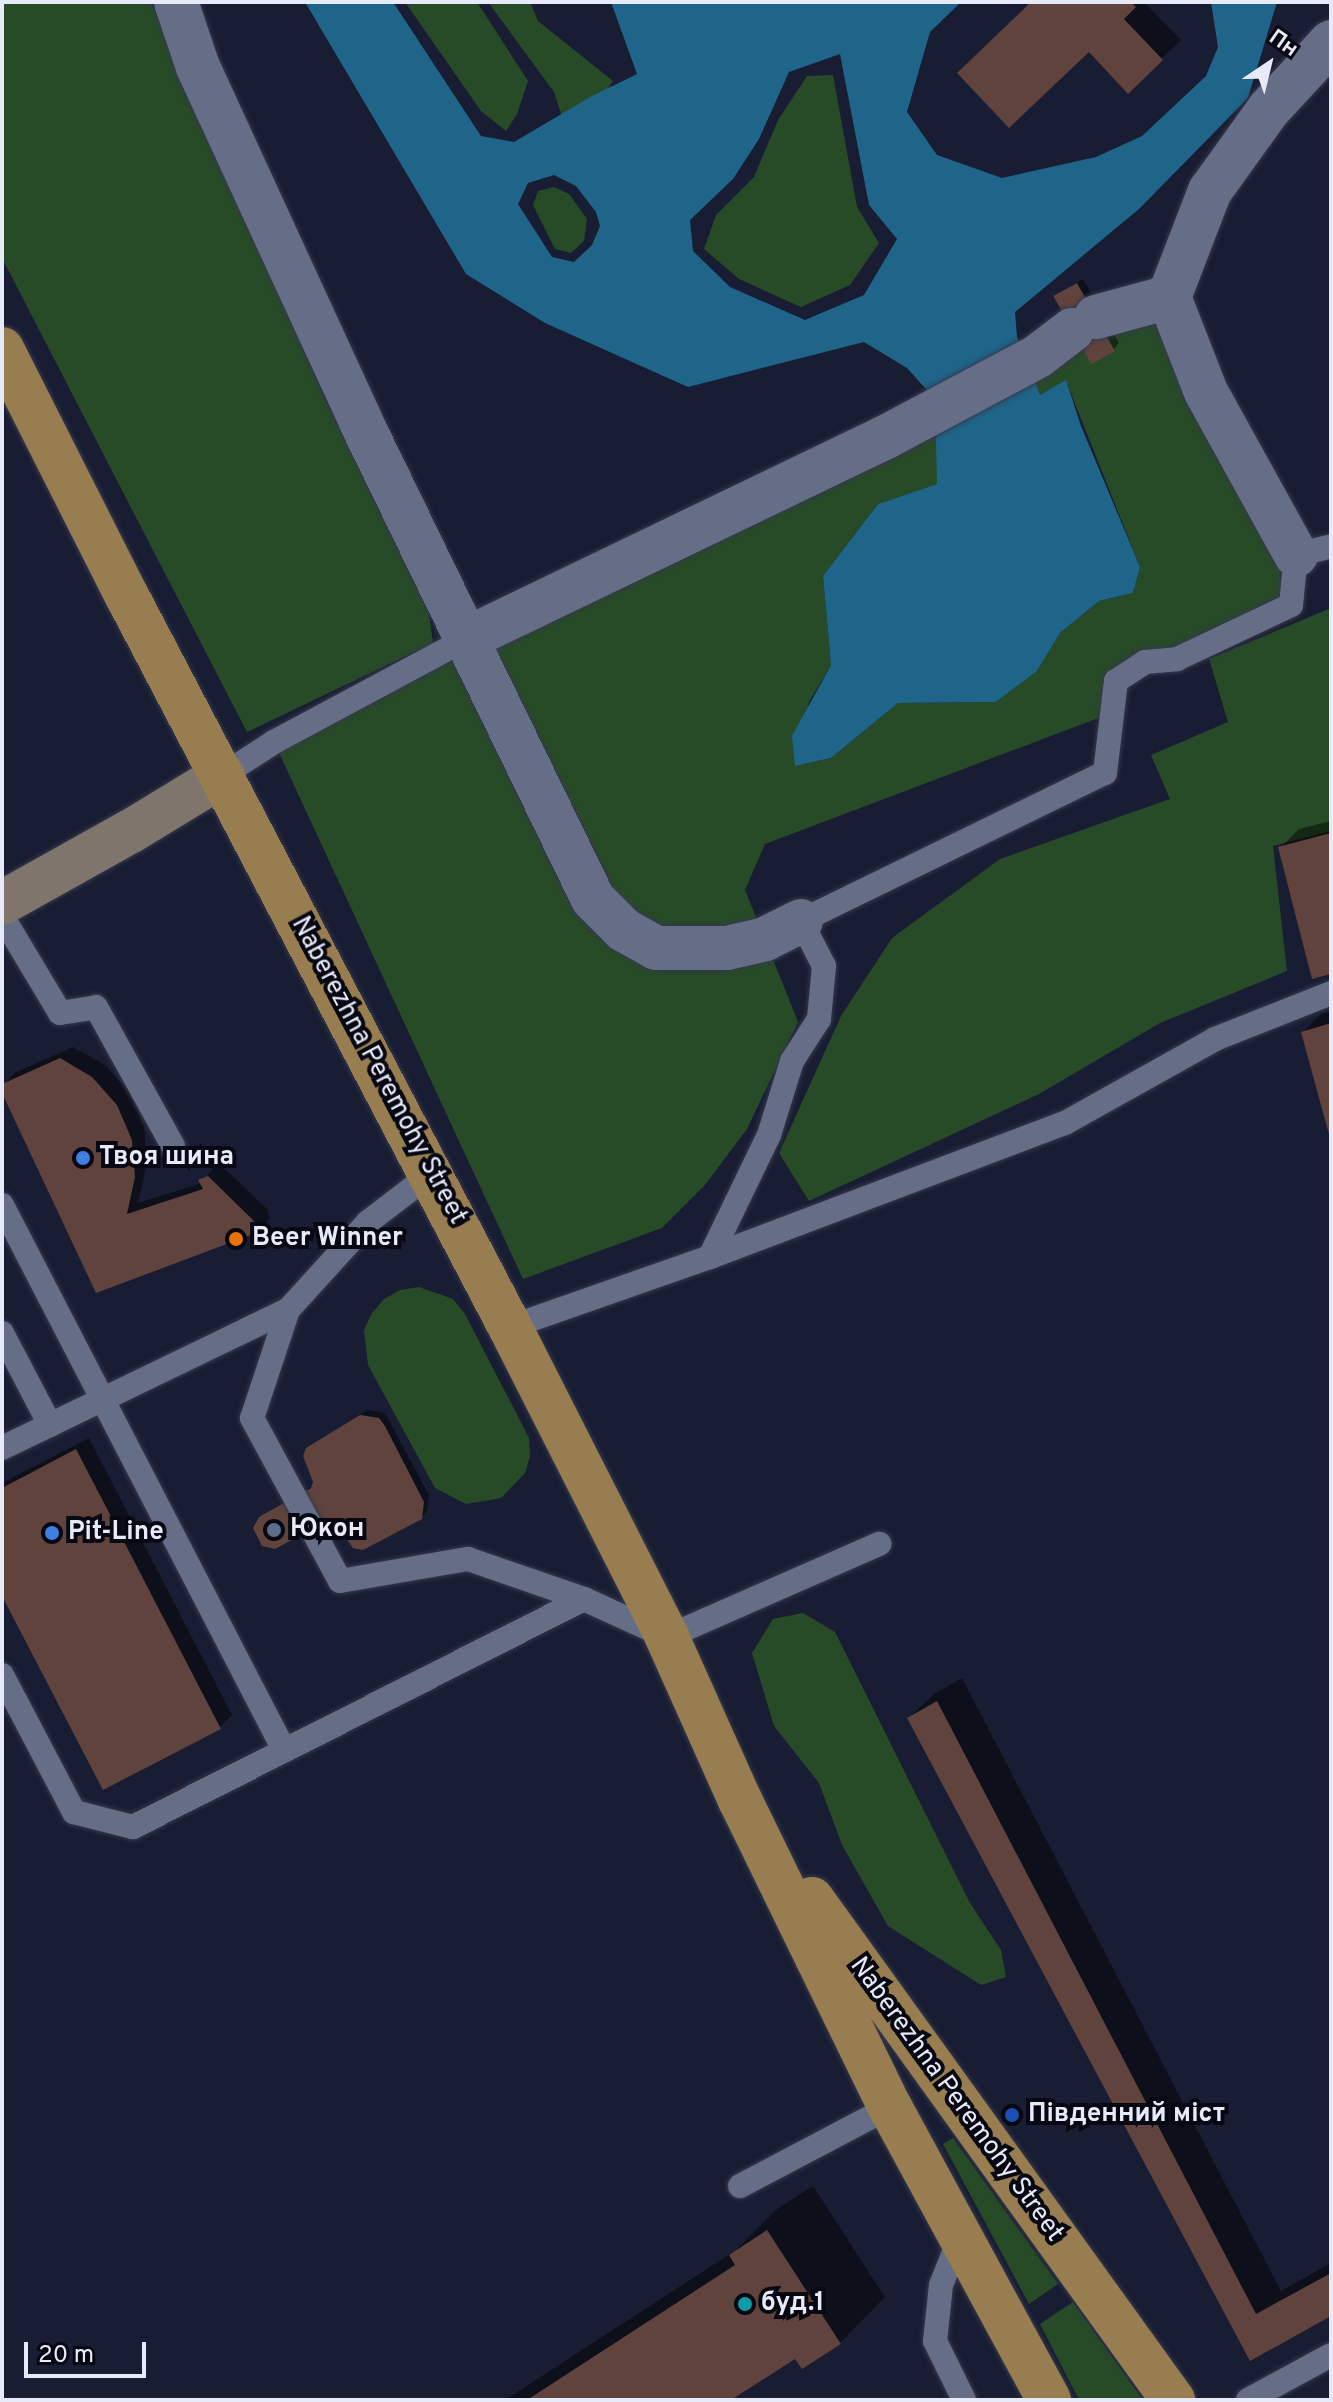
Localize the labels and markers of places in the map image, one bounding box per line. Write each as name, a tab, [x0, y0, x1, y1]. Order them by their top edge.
place label: Твоя шина	[99, 1142, 234, 1174]
marker: Твоя шина	[74, 1149, 92, 1167]
place label: Beer Winner	[252, 1223, 403, 1255]
marker: Beer Winner	[227, 1230, 245, 1248]
place label: Юкон	[290, 1514, 364, 1546]
place label: Pit-Line	[68, 1517, 164, 1549]
marker: Юкон	[265, 1521, 283, 1539]
marker: Pit-Line	[43, 1524, 61, 1542]
place label: Південний міст	[1028, 2099, 1225, 2131]
marker: Південний міст	[1003, 2106, 1021, 2124]
place label: буд.1	[761, 2288, 825, 2320]
marker: буд.1	[736, 2295, 754, 2313]

